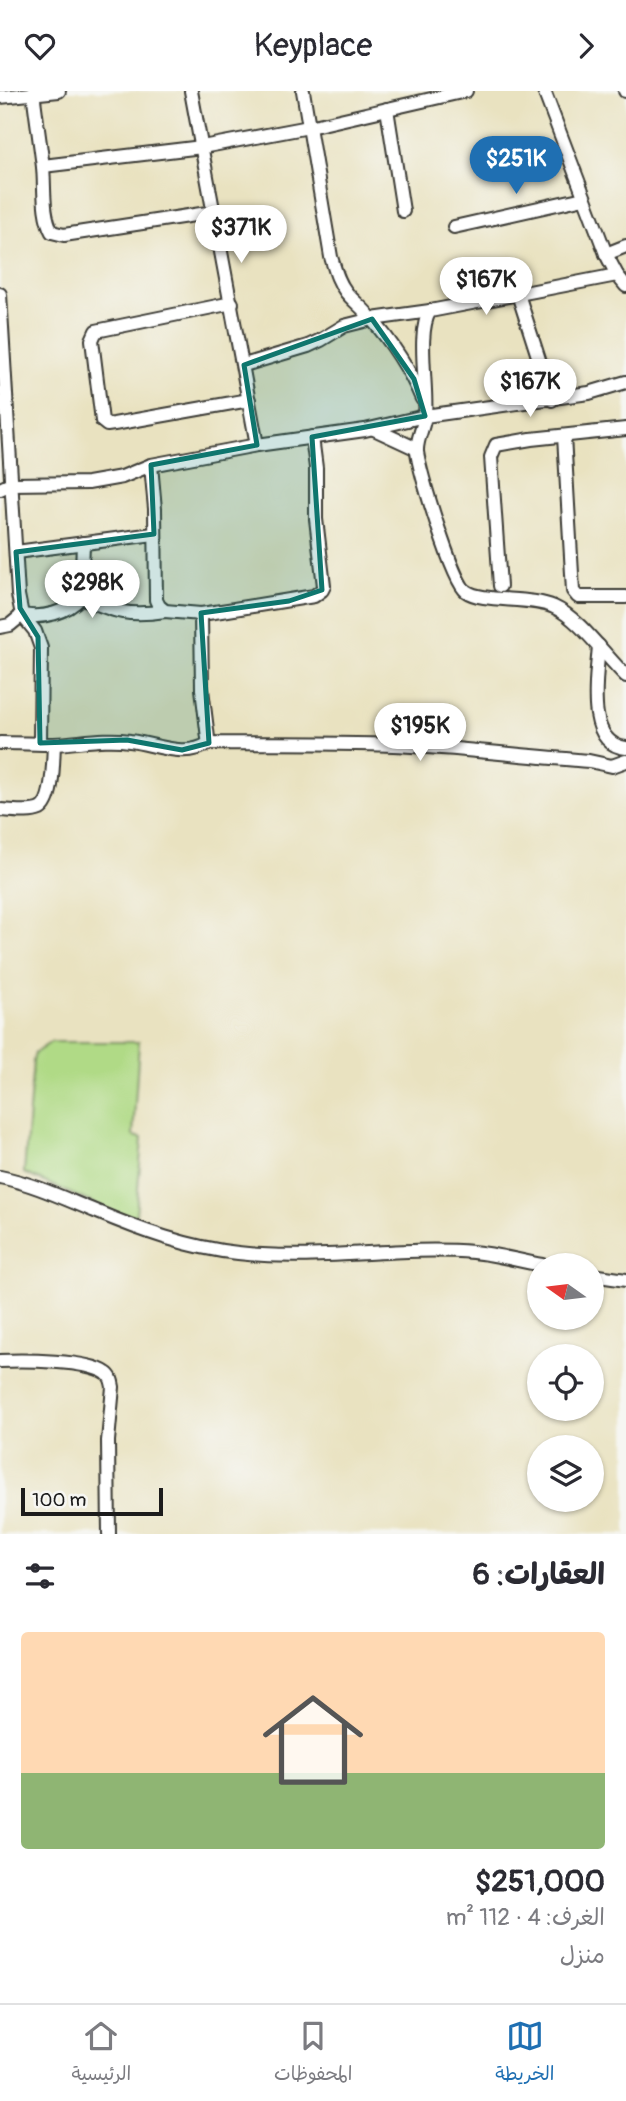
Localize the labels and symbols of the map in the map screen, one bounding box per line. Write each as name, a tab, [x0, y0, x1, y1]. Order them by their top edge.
pin: $251K	[467, 137, 565, 196]
pin: $371K	[192, 205, 290, 265]
pin: $167K	[437, 257, 535, 317]
pin: $167K	[481, 359, 579, 419]
pin: $298K	[43, 561, 141, 620]
pin: $195K	[371, 703, 469, 763]
north arrow	[527, 1253, 604, 1330]
scale bar	[21, 1485, 163, 1517]

